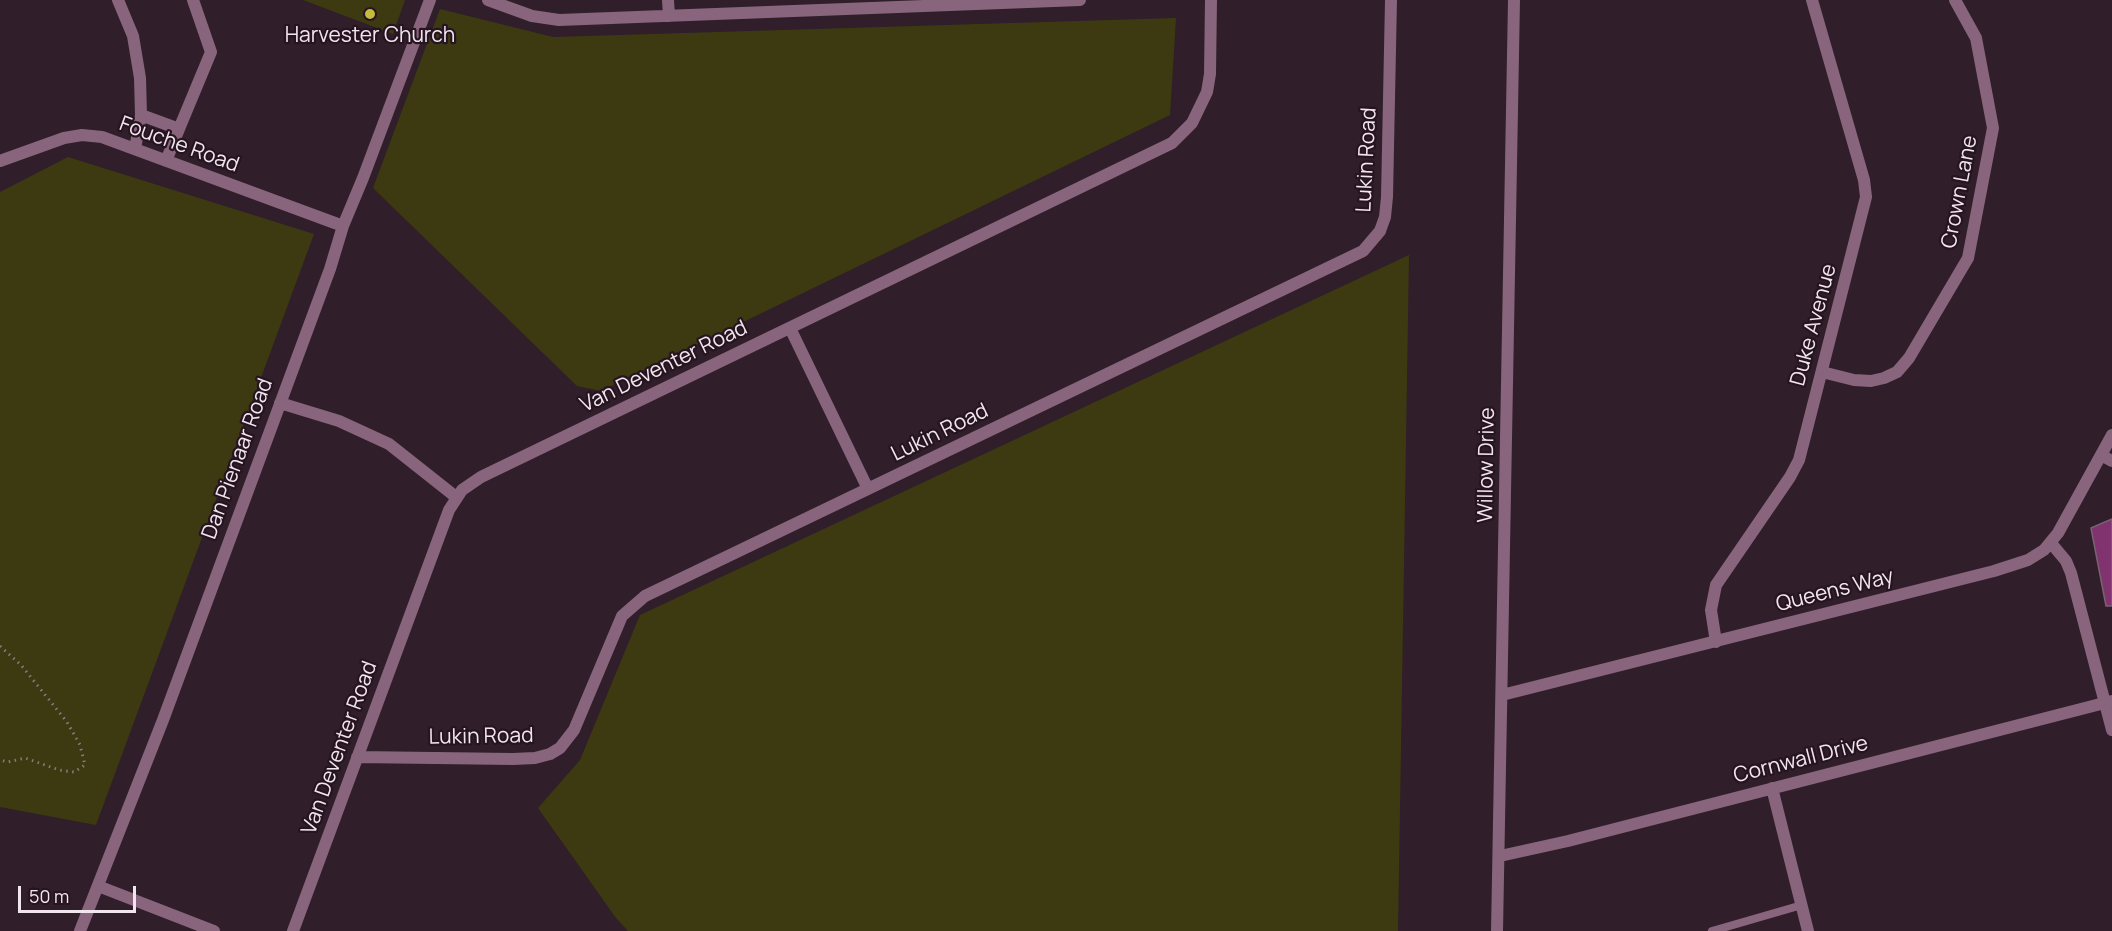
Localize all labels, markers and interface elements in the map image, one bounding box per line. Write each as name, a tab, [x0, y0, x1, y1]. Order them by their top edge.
marker: Harvester Church	[363, 7, 377, 21]
place label: Harvester Church	[285, 23, 455, 49]
street label: Lukin Road	[1352, 107, 1382, 213]
street label: Fouche Road	[116, 112, 242, 178]
street label: Crown Lane	[1937, 134, 1983, 250]
street label: Duke Avenue	[1786, 261, 1842, 389]
street label: Van Deventer Road	[576, 316, 752, 418]
street label: Dan Pienaar Road	[197, 375, 279, 543]
street label: Lukin Road	[887, 399, 993, 467]
street label: Willow Drive	[1473, 407, 1501, 523]
street label: Queens Way	[1774, 564, 1896, 618]
street label: Van Deventer Road	[297, 658, 383, 838]
street label: Lukin Road	[428, 723, 534, 751]
street label: Cornwall Drive	[1731, 731, 1871, 789]
scale bar	[21, 874, 140, 912]
text: 50 m	[29, 884, 69, 908]

